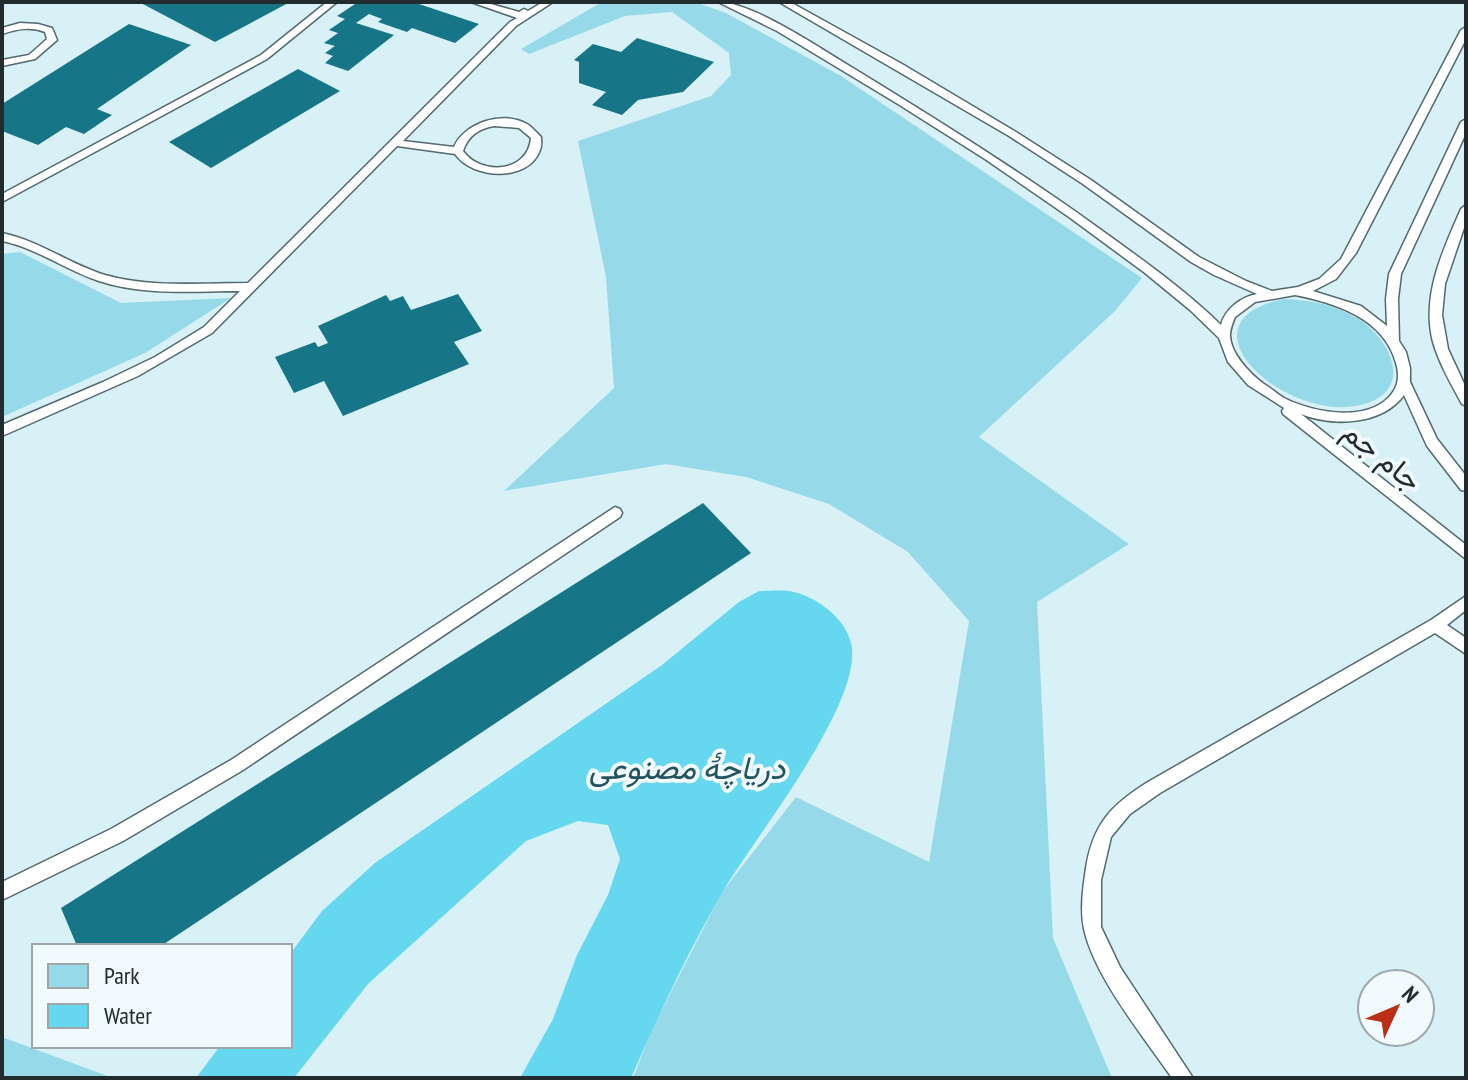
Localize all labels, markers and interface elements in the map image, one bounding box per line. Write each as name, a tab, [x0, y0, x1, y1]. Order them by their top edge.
street label: جام جم	[1335, 411, 1431, 500]
water label: دریاچهٔ مصنوعی	[589, 746, 786, 790]
legend	[32, 944, 292, 1048]
text: Park	[104, 960, 140, 991]
north arrow	[1356, 968, 1436, 1048]
text: N	[1396, 980, 1425, 1008]
text: Water	[104, 1000, 152, 1031]

